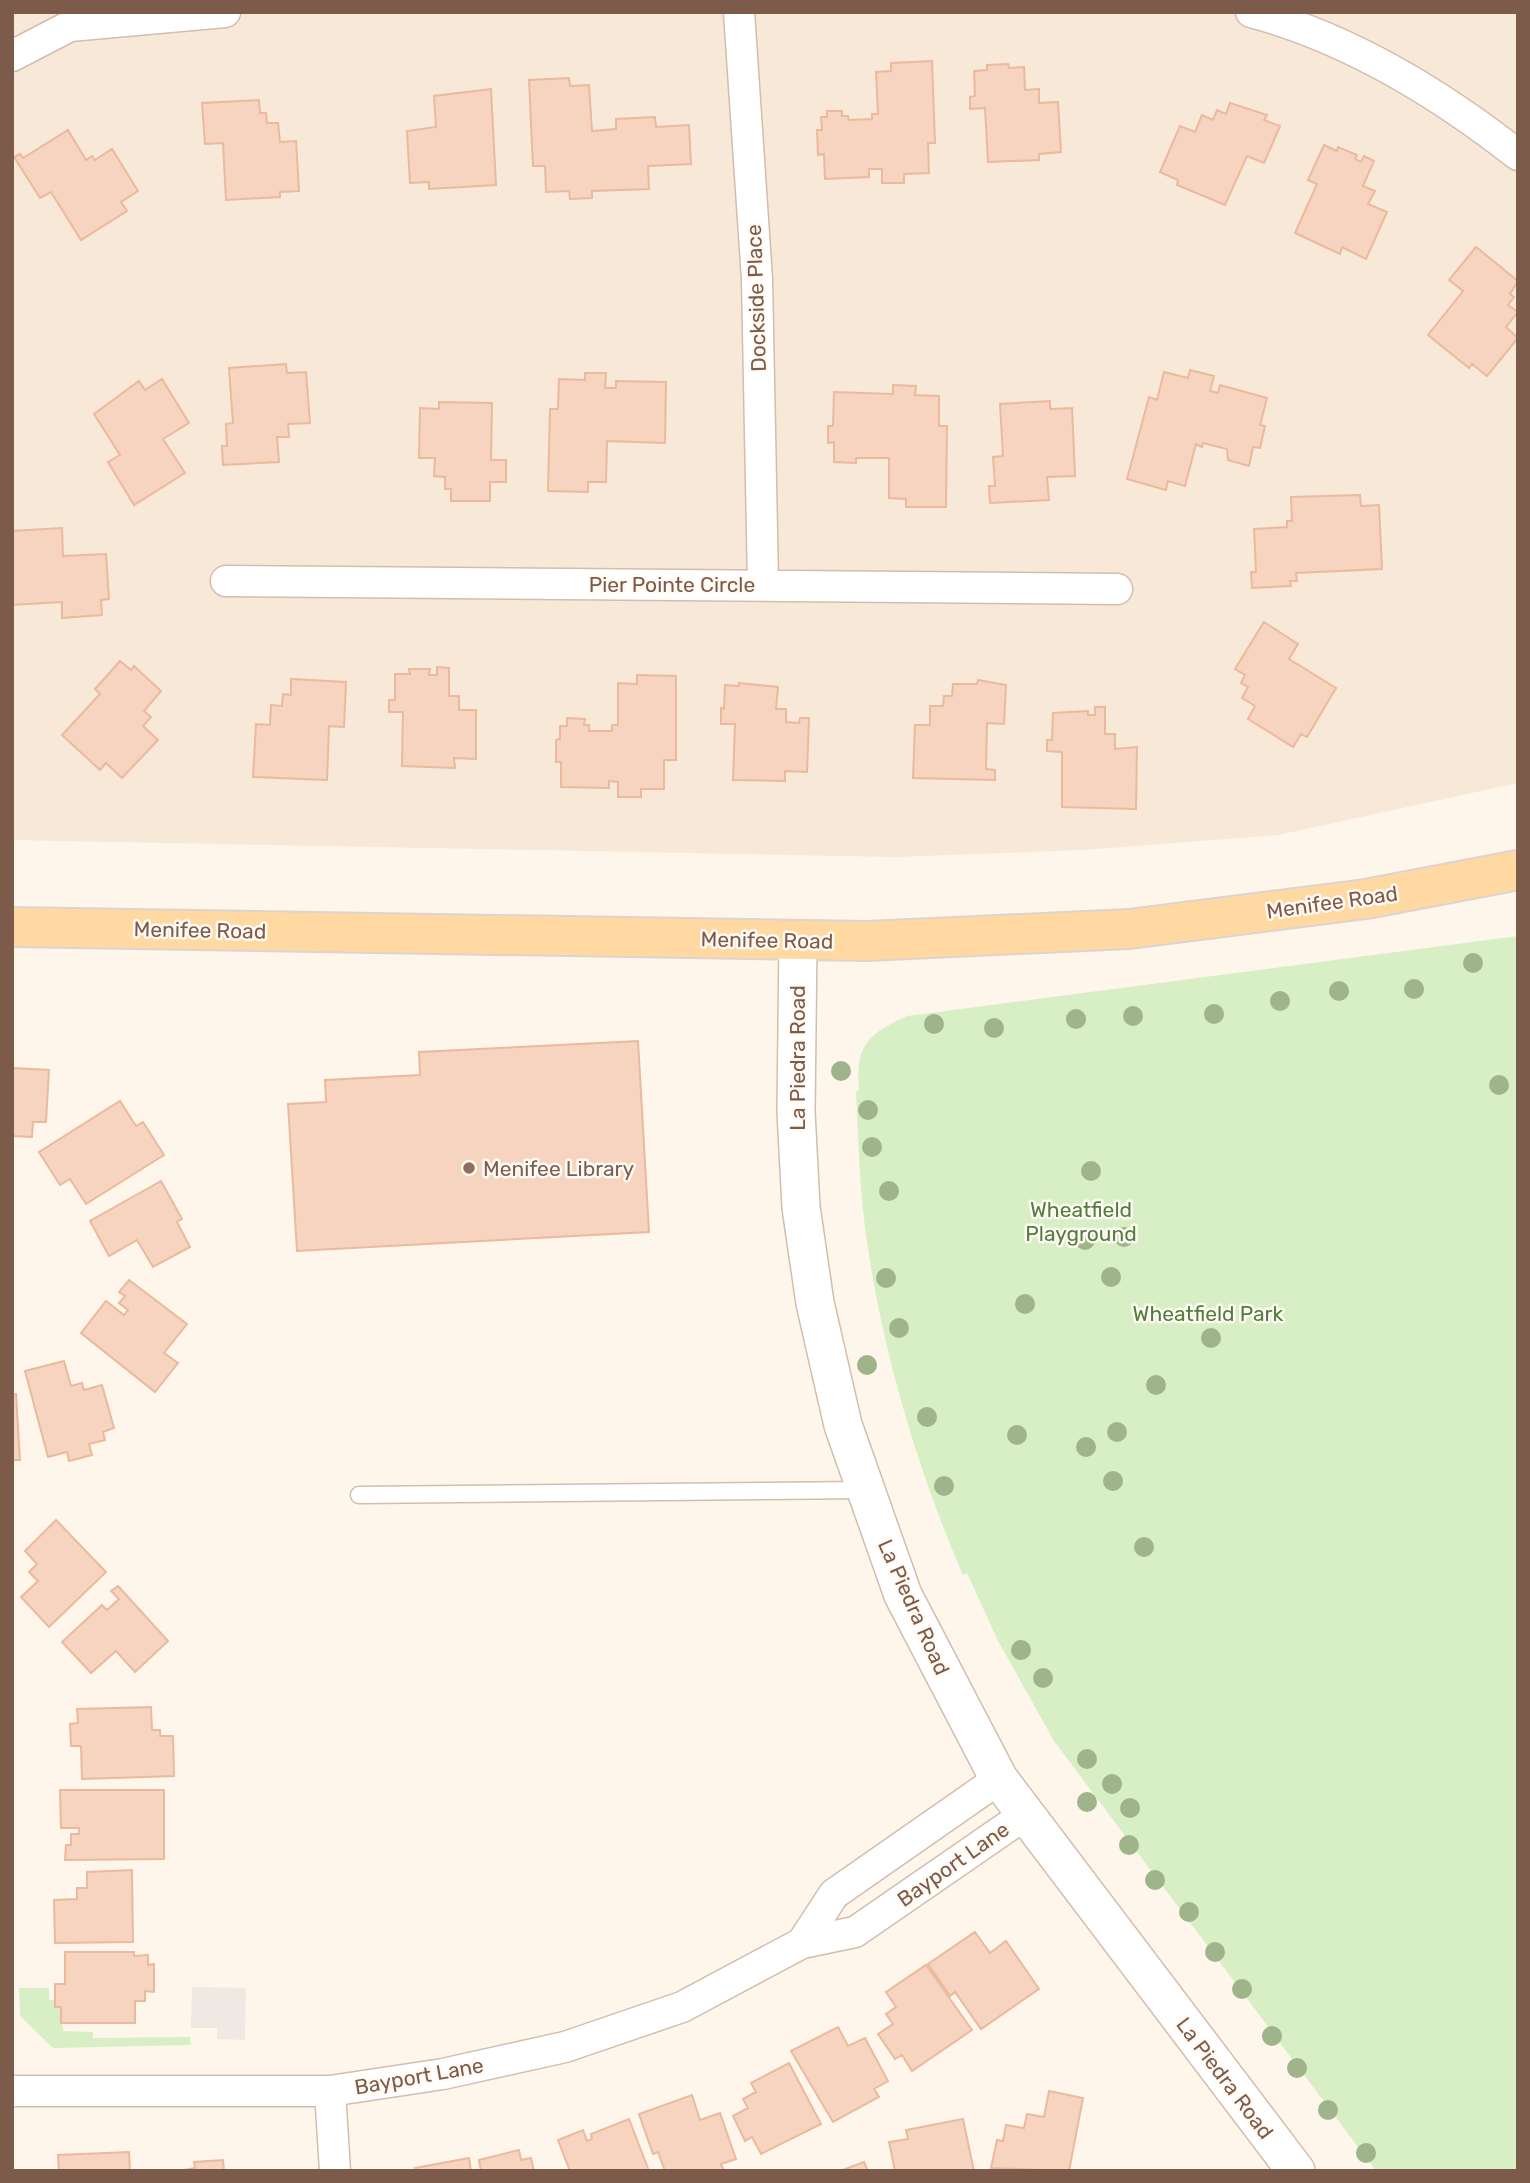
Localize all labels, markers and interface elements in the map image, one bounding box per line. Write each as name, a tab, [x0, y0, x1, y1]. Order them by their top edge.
street label: Dockside Place	[741, 224, 771, 372]
street label: Pier Pointe Circle	[589, 572, 755, 597]
street label: Menifee Road	[1265, 880, 1399, 924]
street label: Menifee Road	[134, 916, 266, 944]
street label: Menifee Road	[701, 926, 833, 954]
street label: La Piedra Road	[785, 985, 810, 1131]
place label: Menifee Library	[483, 1156, 635, 1181]
marker: Menifee Library	[461, 1160, 477, 1176]
park label: Wheatfield Playground	[1025, 1197, 1137, 1246]
park label: Wheatfield Park	[1133, 1301, 1284, 1326]
street label: La Piedra Road	[873, 1535, 955, 1679]
street label: Bayport Lane	[892, 1816, 1014, 1912]
street label: La Piedra Road	[1171, 2012, 1279, 2144]
street label: Bayport Lane	[352, 2052, 486, 2100]

